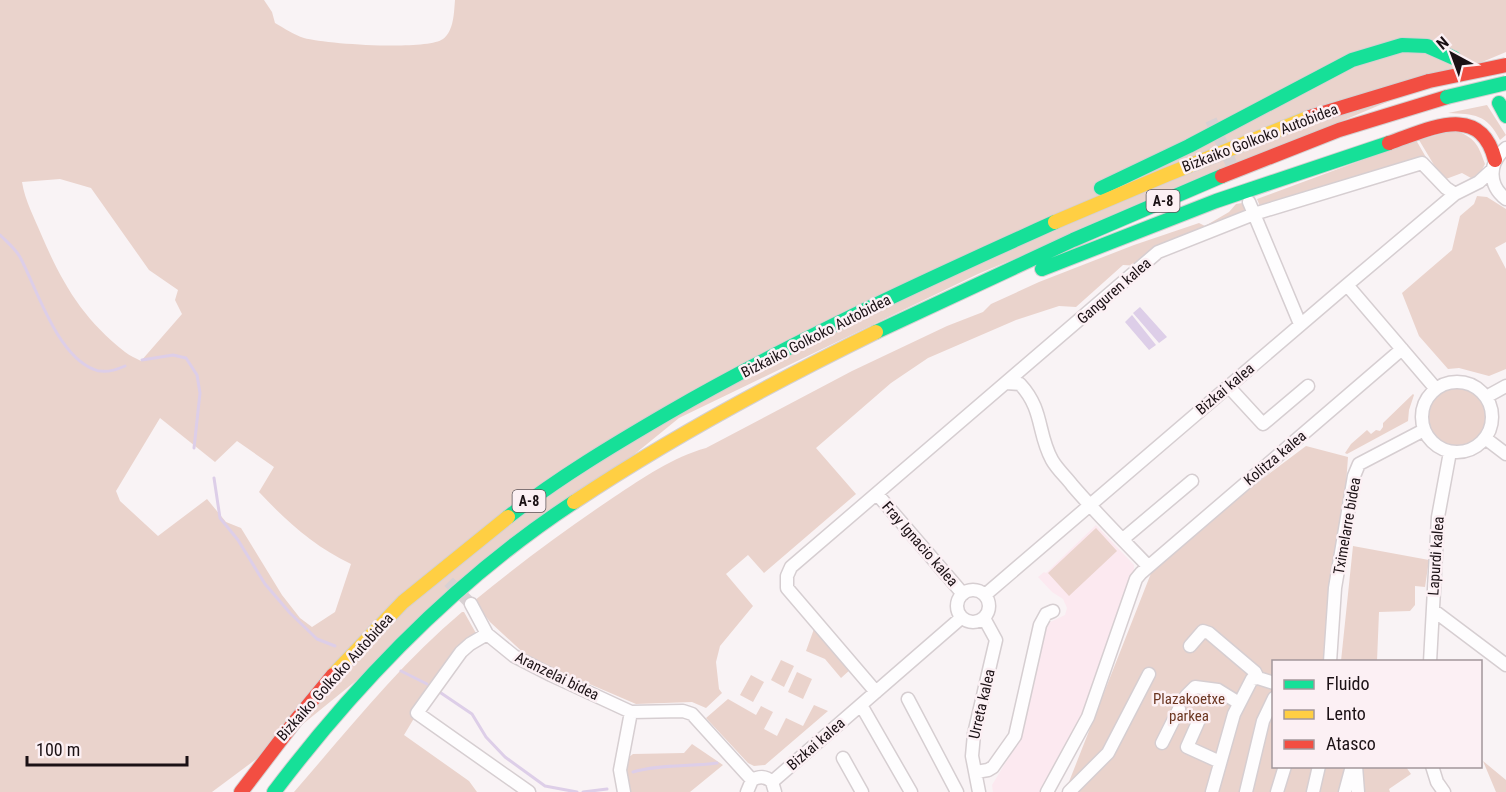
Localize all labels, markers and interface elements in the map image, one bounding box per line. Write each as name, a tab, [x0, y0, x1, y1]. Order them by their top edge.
north arrow	[1422, 24, 1482, 84]
text: N	[1433, 33, 1452, 53]
street label: Bizkaiko Golkoko Autobidea	[1180, 100, 1340, 176]
road number: A-8	[1146, 190, 1180, 212]
street label: Ganguren kalea	[1073, 254, 1155, 328]
street label: Bizkaiko Golkoko Autobidea	[738, 290, 894, 382]
street label: Bizkai kalea	[1192, 359, 1258, 419]
street label: Kolitza kalea	[1240, 427, 1310, 489]
street label: Tximelarre bidea	[1330, 476, 1364, 576]
road number: A-8	[512, 490, 546, 512]
street label: Fray Ignacio kalea	[878, 498, 962, 590]
street label: Lapurdi kalea	[1424, 516, 1448, 596]
street label: Bizkaiko Golkoko Autobidea	[273, 610, 397, 744]
street label: Aranzelai bidea	[512, 648, 602, 704]
legend	[1272, 660, 1482, 768]
street label: Urreta kalea	[965, 667, 999, 741]
text: Fluido	[1326, 673, 1370, 694]
park label: Plazakoetxe parkea	[1153, 690, 1225, 725]
text: Lento	[1326, 703, 1366, 724]
street label: Bizkai kalea	[783, 714, 849, 774]
scale bar	[27, 729, 188, 767]
text: Atasco	[1326, 733, 1376, 754]
text: 100 m	[36, 739, 80, 760]

